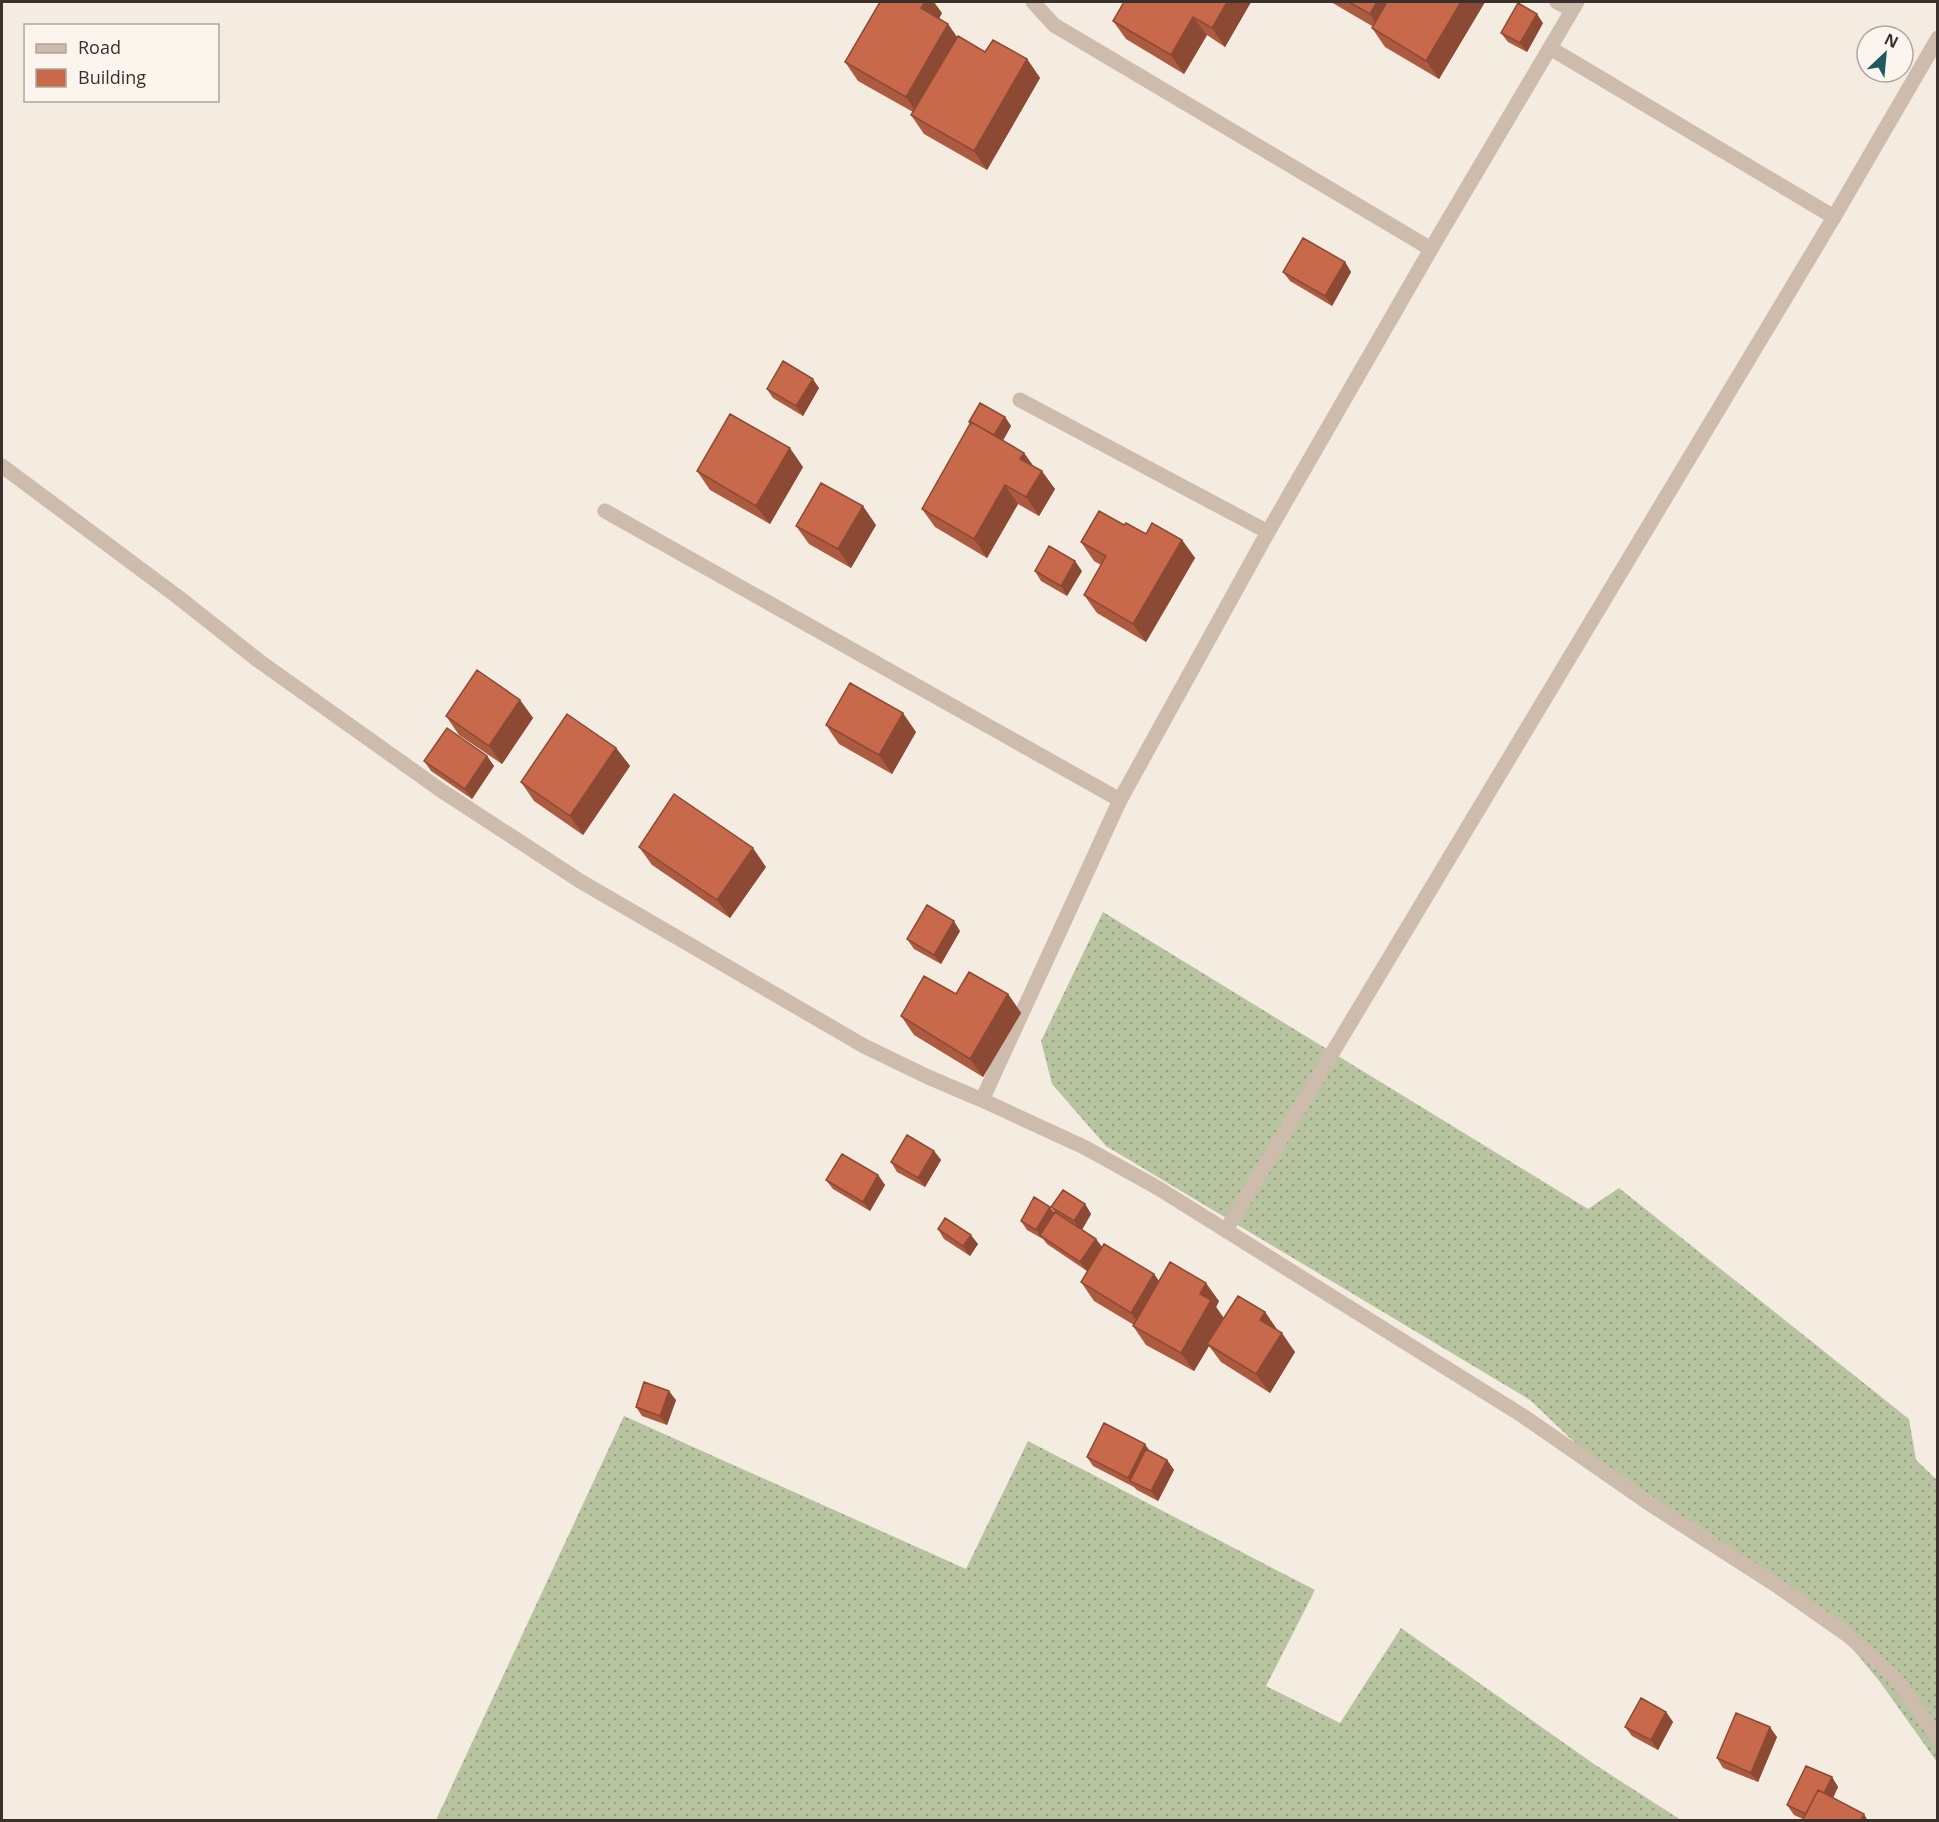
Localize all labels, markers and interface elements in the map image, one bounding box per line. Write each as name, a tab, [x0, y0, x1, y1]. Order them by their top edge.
legend	[24, 24, 219, 102]
north arrow	[1855, 24, 1915, 84]
text: N	[1881, 28, 1902, 53]
text: Road	[78, 35, 121, 59]
text: Building	[78, 65, 146, 89]

